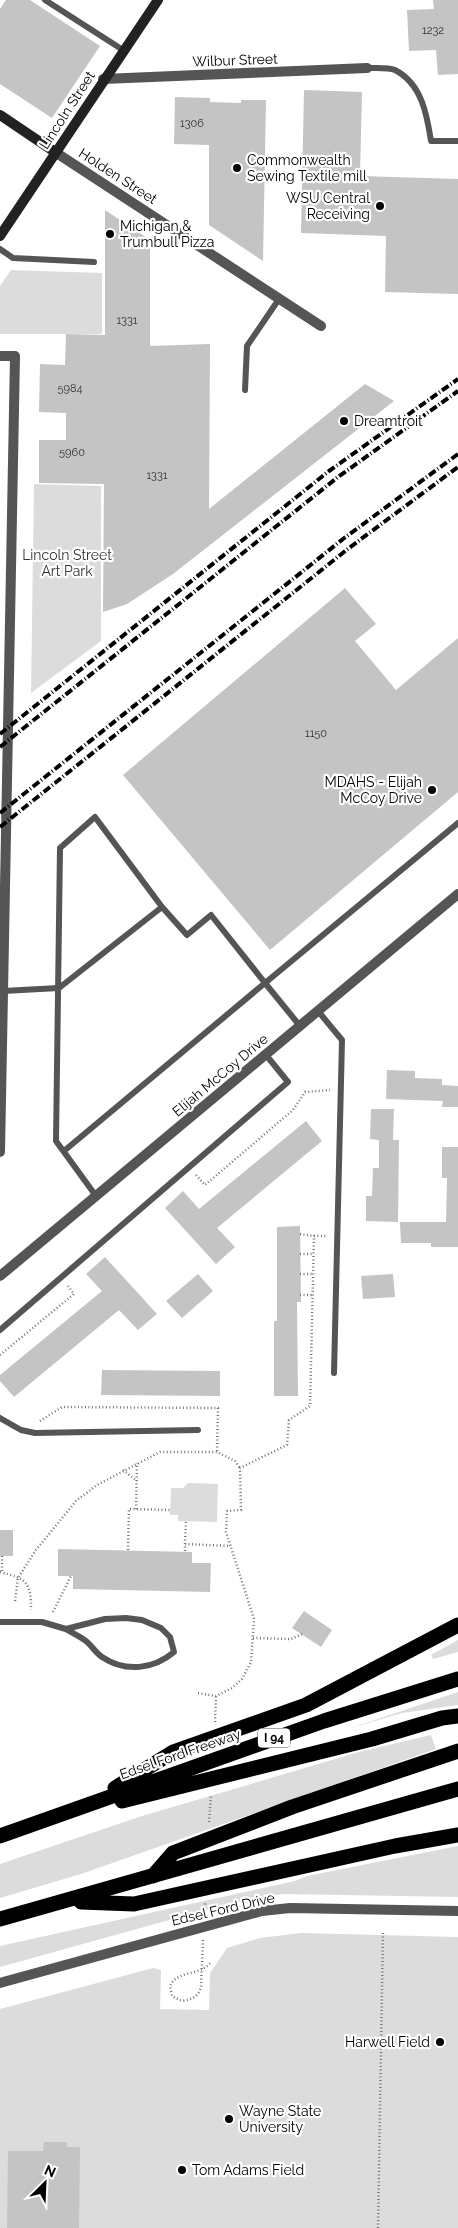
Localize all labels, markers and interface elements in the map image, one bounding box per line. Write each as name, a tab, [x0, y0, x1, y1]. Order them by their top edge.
house number: 1232	[422, 24, 444, 37]
street label: Wilbur Street	[192, 51, 278, 69]
street label: Lincoln Street	[36, 68, 98, 152]
house number: 1306	[180, 117, 204, 130]
street label: Holden Street	[76, 145, 160, 207]
place label: Commonwealth Sewing Textile mill	[247, 152, 367, 184]
marker: Commonwealth Sewing Textile mill	[231, 162, 243, 174]
place label: WSU Central Receiving	[286, 190, 370, 222]
marker: WSU Central Receiving	[374, 200, 386, 212]
place label: Michigan & Trumbull Pizza	[120, 218, 214, 250]
marker: Michigan & Trumbull Pizza	[104, 228, 116, 240]
house number: 1331	[116, 314, 138, 327]
house number: 5984	[58, 382, 82, 395]
place label: Dreamtroit	[354, 413, 423, 429]
marker: Dreamtroit	[338, 415, 350, 427]
house number: 5960	[59, 446, 85, 459]
house number: 1331	[146, 469, 168, 482]
park label: Lincoln Street Art Park	[22, 547, 112, 579]
house number: 1150	[305, 727, 327, 740]
place label: MDAHS - Elijah McCoy Drive	[324, 774, 422, 806]
marker: MDAHS - Elijah McCoy Drive	[426, 784, 438, 796]
street label: Elijah McCoy Drive	[169, 1030, 271, 1120]
street label: Edsel Ford Freeway	[117, 1726, 243, 1782]
road number: I 94	[258, 1729, 290, 1748]
street label: Edsel Ford Drive	[170, 1889, 276, 1929]
place label: Harwell Field	[345, 2034, 430, 2050]
marker: Harwell Field	[434, 2036, 446, 2048]
place label: Wayne State University	[239, 2103, 321, 2135]
marker: Wayne State University	[223, 2113, 235, 2125]
north arrow	[20, 2158, 70, 2208]
text: N	[42, 2162, 58, 2181]
place label: Tom Adams Field	[192, 2162, 304, 2178]
marker: Tom Adams Field	[176, 2164, 188, 2176]

